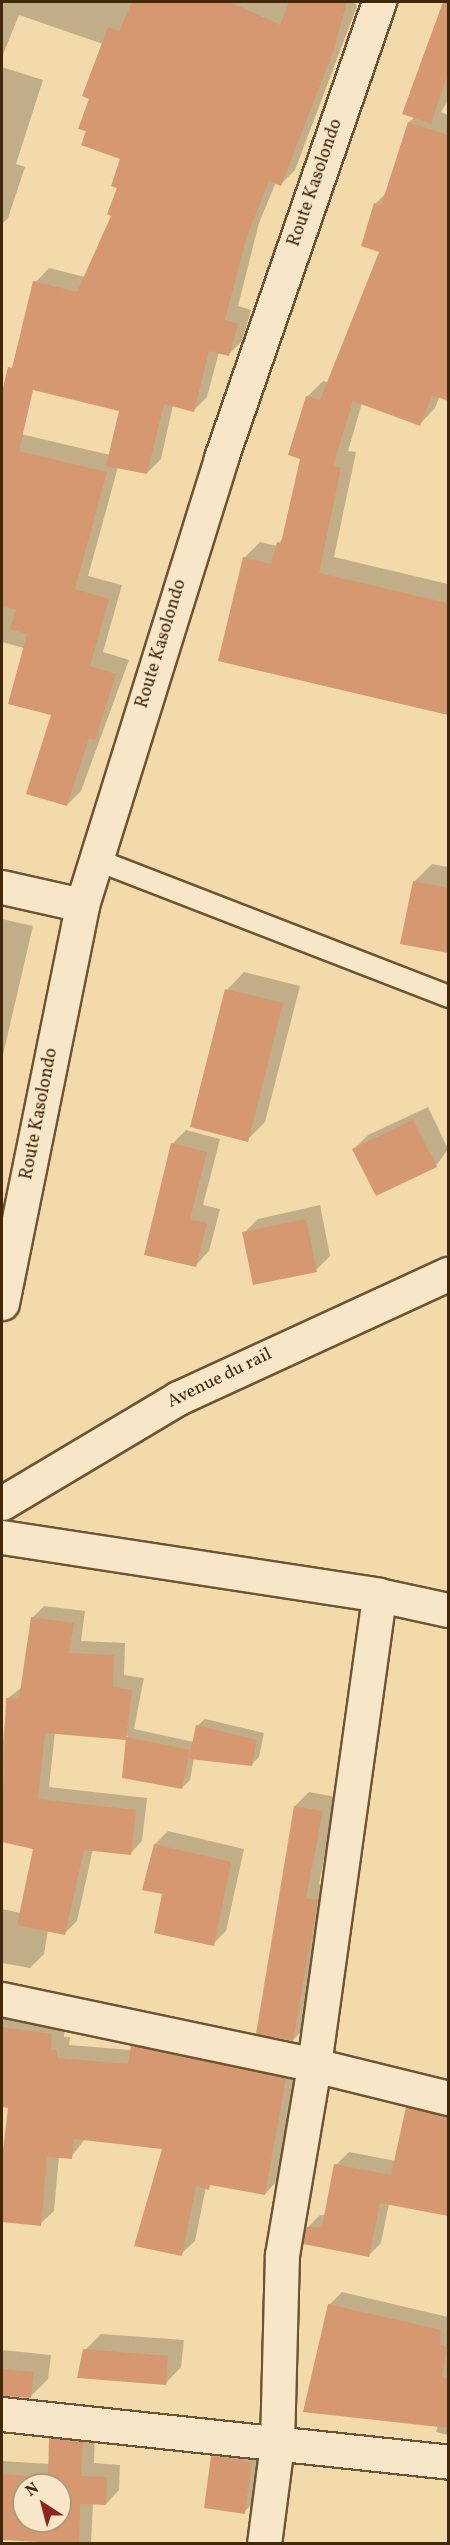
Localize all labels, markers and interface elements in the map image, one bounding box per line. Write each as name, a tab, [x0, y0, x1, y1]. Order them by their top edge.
street label: Route Kasolondo	[284, 116, 348, 250]
street label: Route Kasolondo	[132, 577, 192, 711]
street label: Route Kasolondo	[17, 1046, 63, 1182]
street label: Avenue du rail	[164, 1344, 276, 1414]
north arrow	[12, 2473, 72, 2533]
text: N	[21, 2478, 44, 2502]

